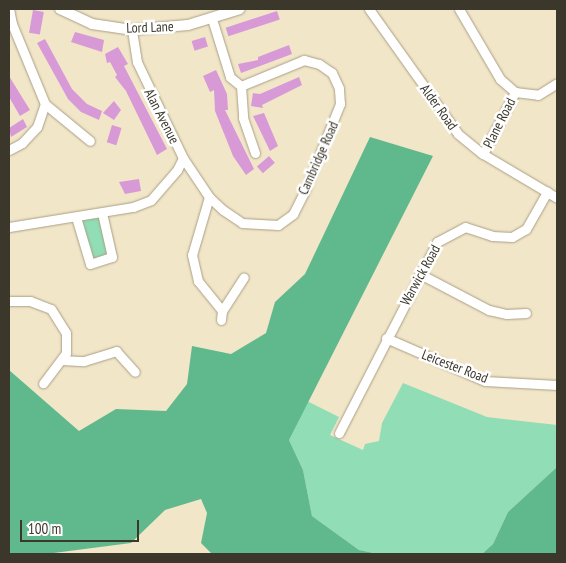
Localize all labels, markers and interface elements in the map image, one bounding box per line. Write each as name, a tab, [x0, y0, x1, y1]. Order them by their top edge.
street label: Lord Lane	[126, 18, 174, 36]
street label: Alder Road	[417, 81, 461, 133]
street label: Alan Avenue	[141, 85, 183, 147]
street label: Plane Road	[479, 95, 519, 151]
street label: Cambridge Road	[294, 119, 342, 197]
street label: Warwick Road	[396, 242, 444, 308]
street label: Leicester Road	[420, 346, 490, 386]
scale bar	[22, 510, 141, 542]
text: 100 m	[28, 519, 61, 538]

